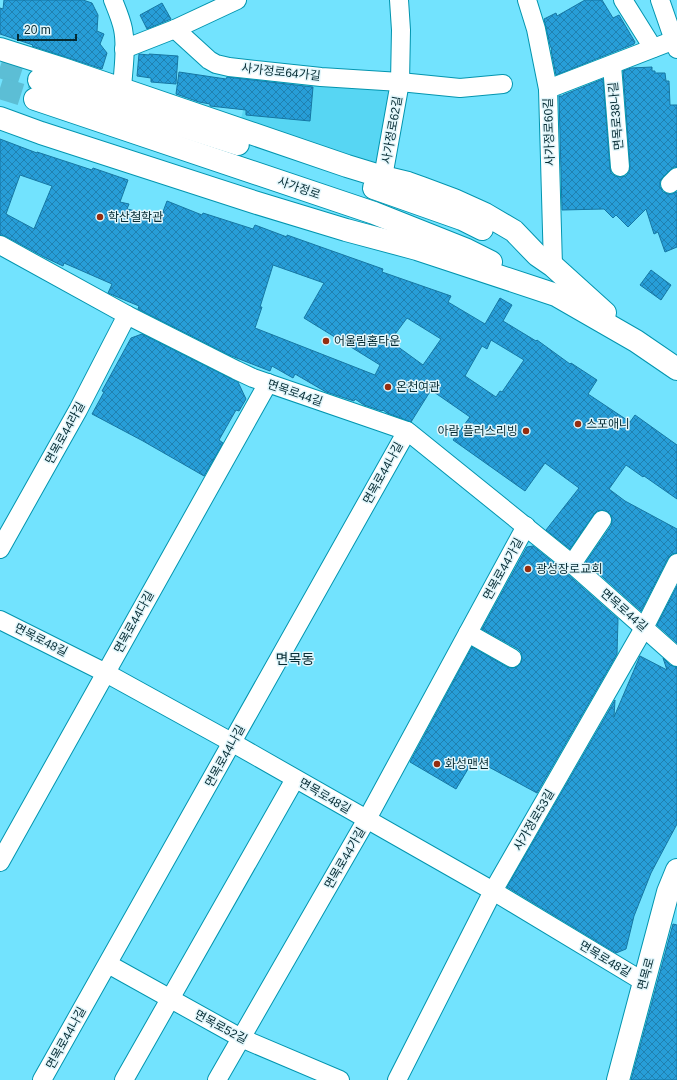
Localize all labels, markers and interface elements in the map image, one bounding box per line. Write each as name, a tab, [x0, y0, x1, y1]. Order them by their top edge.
scale bar	[18, 16, 76, 42]
text: 20 m	[24, 23, 51, 37]
street label: 사가정로64가길	[241, 61, 321, 83]
street label: 면목로38나길	[606, 81, 626, 151]
street label: 사가정로62길	[379, 95, 405, 165]
street label: 사가정로60길	[541, 97, 557, 167]
street label: 사가정로	[276, 174, 322, 202]
place label: 학산철학관	[108, 210, 163, 224]
marker: 학산철학관	[95, 212, 105, 222]
place label: 어울림홈타운	[334, 334, 400, 348]
marker: 어울림홈타운	[321, 336, 331, 346]
street label: 면목로44길	[266, 377, 324, 409]
place label: 온천여관	[396, 380, 440, 394]
marker: 온천여관	[383, 382, 393, 392]
street label: 면목로44라길	[42, 400, 88, 466]
place label: 스포애니	[586, 417, 630, 431]
marker: 스포애니	[573, 419, 583, 429]
place label: 아람 플러스리빙	[437, 424, 518, 438]
marker: 아람 플러스리빙	[521, 426, 531, 436]
street label: 면목로44나길	[360, 440, 406, 506]
street label: 면목로44가길	[480, 536, 526, 602]
place label: 광성장로교회	[536, 562, 602, 576]
marker: 광성장로교회	[523, 564, 533, 574]
street label: 면목로44길	[598, 586, 650, 634]
street label: 면목로44다길	[111, 589, 157, 655]
street label: 면목로48길	[12, 621, 70, 659]
district label: 면목동	[276, 651, 314, 667]
street label: 면목로44나길	[202, 723, 248, 789]
place label: 화성맨션	[445, 757, 489, 771]
marker: 화성맨션	[432, 759, 442, 769]
street label: 면목로48길	[297, 776, 353, 816]
street label: 사가정로53길	[511, 787, 557, 853]
street label: 면목로44가길	[322, 825, 368, 891]
street label: 면목로48길	[577, 938, 633, 980]
street label: 면목로	[635, 956, 657, 992]
street label: 면목로44나길	[43, 1005, 89, 1071]
street label: 면목로52길	[192, 1007, 250, 1047]

